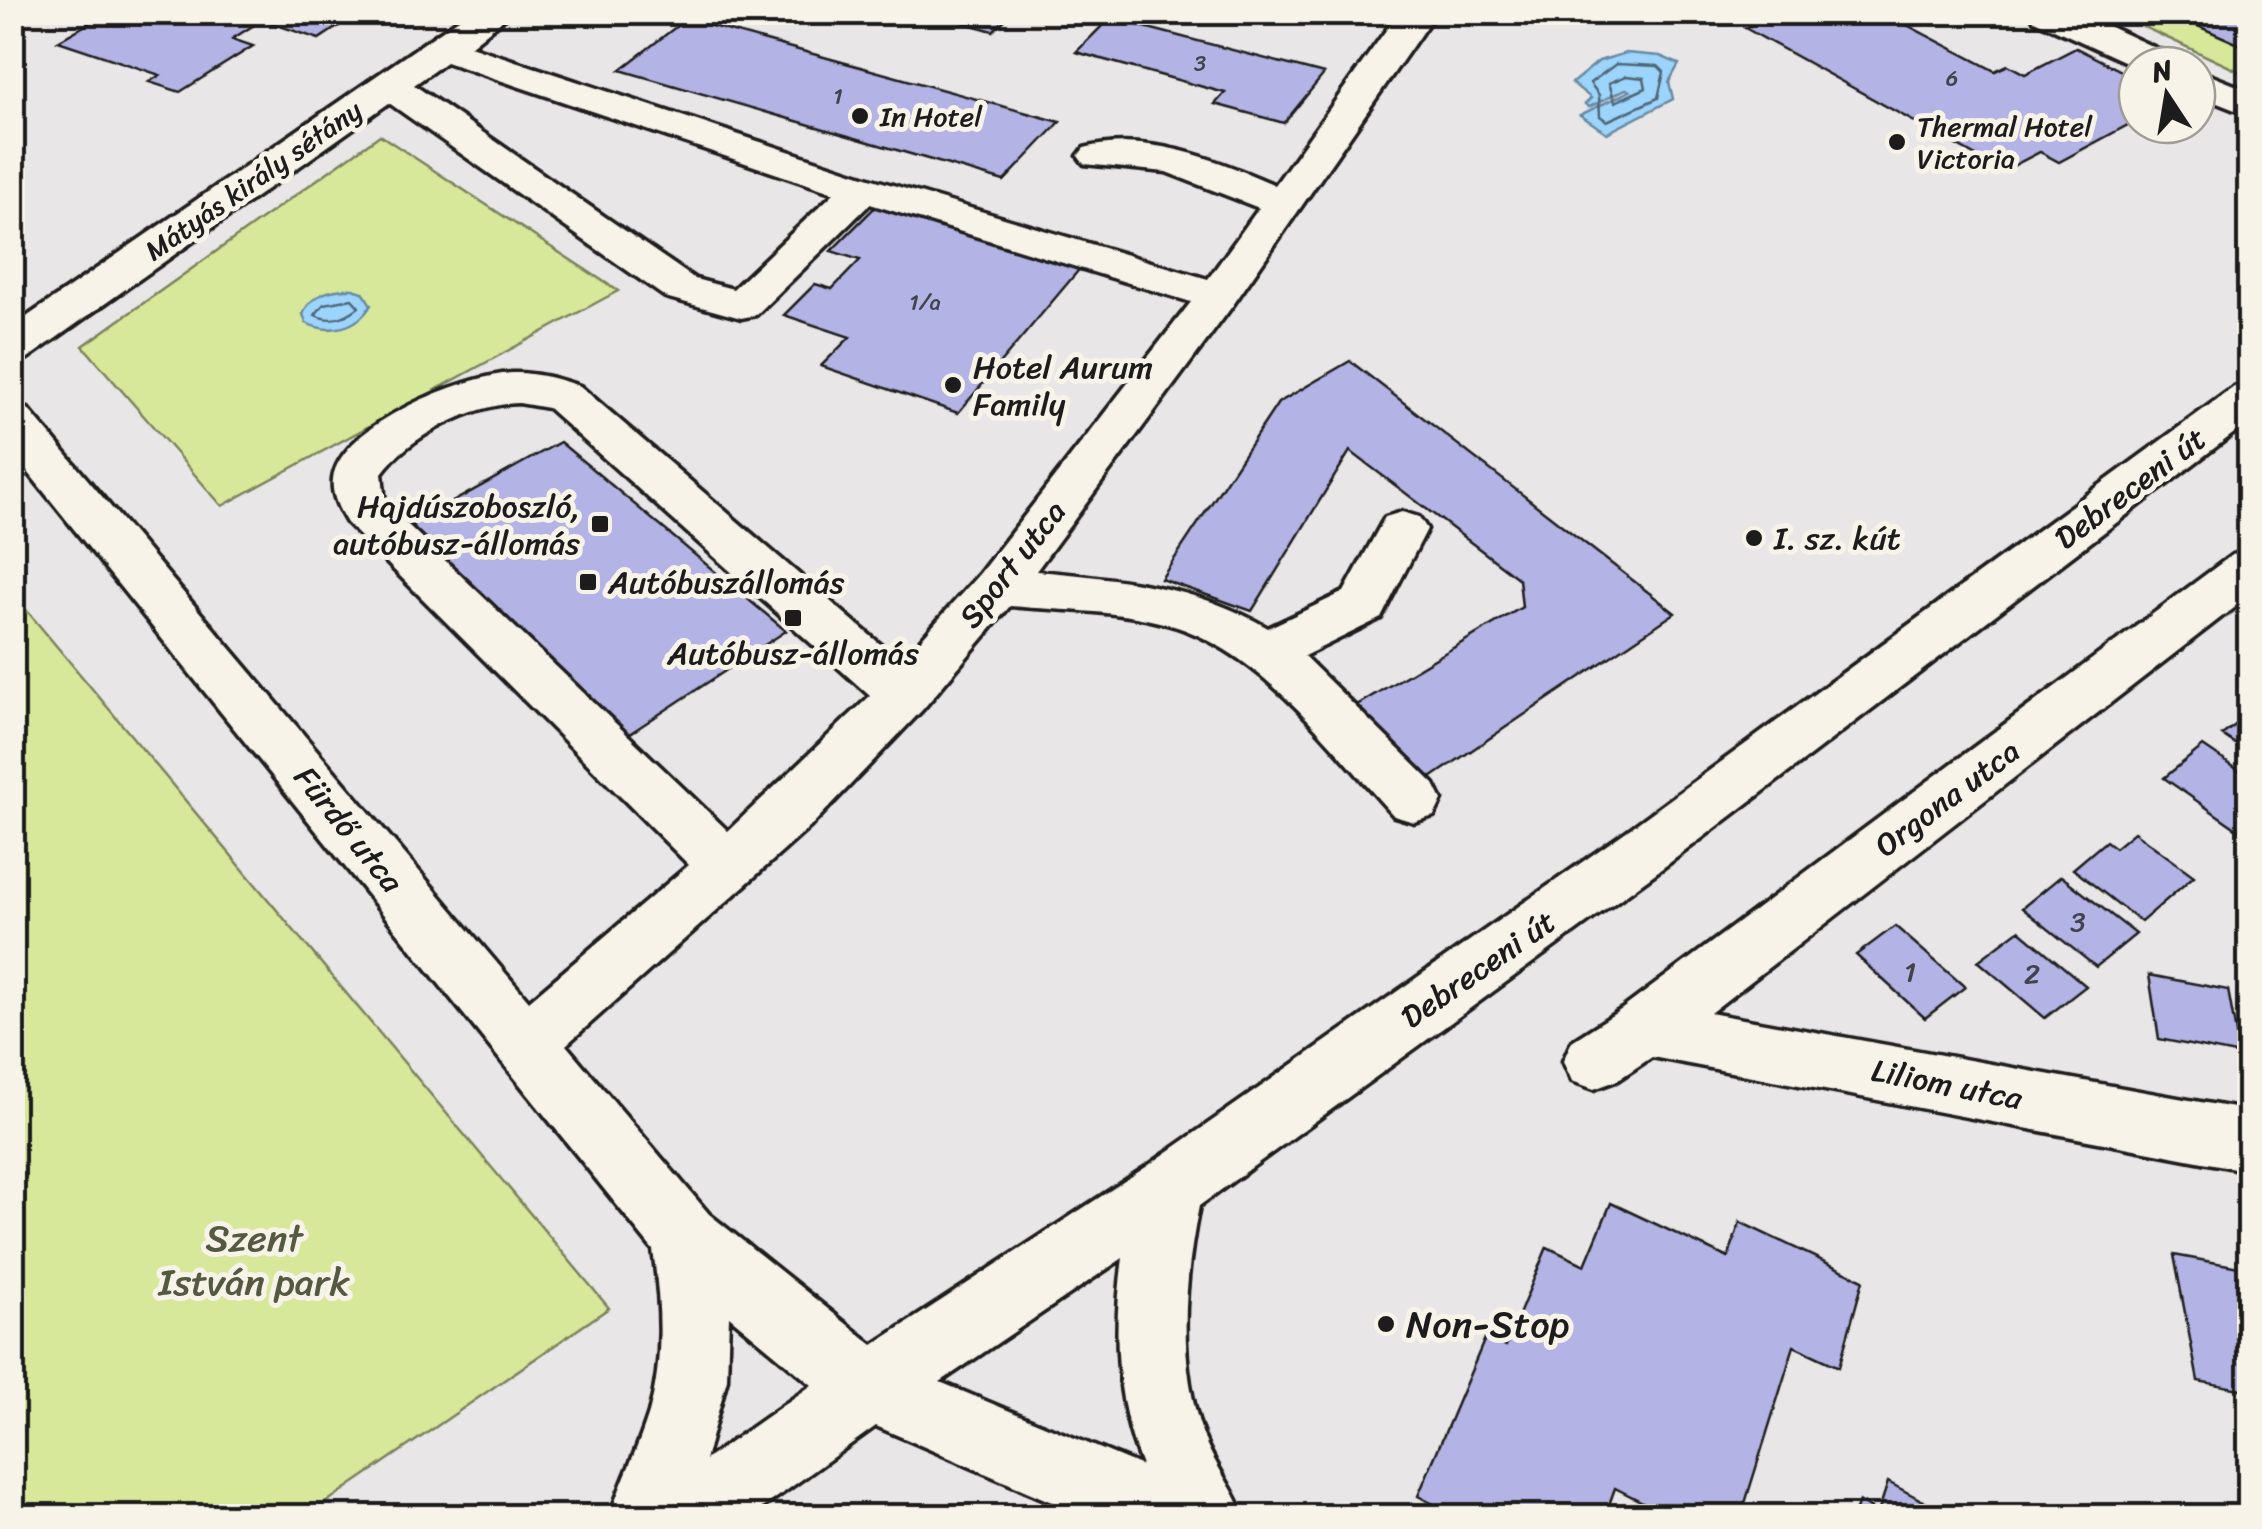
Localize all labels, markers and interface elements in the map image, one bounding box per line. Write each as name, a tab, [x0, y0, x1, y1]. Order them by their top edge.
house number: 3	[1194, 44, 1206, 83]
north arrow	[2117, 45, 2217, 145]
text: N	[2146, 45, 2177, 97]
house number: 6	[1946, 59, 1958, 98]
house number: 1	[833, 77, 843, 116]
street label: Mátyás király sétány	[134, 86, 373, 274]
place label: In Hotel	[879, 92, 983, 141]
place label: Thermal Hotel Victoria	[1917, 102, 2093, 183]
marker: In Hotel	[849, 105, 871, 127]
marker: Thermal Hotel Victoria	[1886, 131, 1908, 153]
house number: 1/a	[909, 283, 941, 322]
place label: Hotel Aurum Family	[973, 339, 1153, 433]
marker: Hotel Aurum Family	[942, 374, 964, 396]
street label: Debreceni út	[2041, 412, 2219, 565]
place label: Hajdúszoboszló, autóbusz-állomás	[333, 478, 580, 572]
street label: Sport utca	[944, 487, 1081, 641]
place label: I. sz. kút	[1773, 510, 1901, 567]
marker: Hajdúszoboszló, autóbusz-állomás	[589, 513, 611, 535]
marker: I. sz. kút	[1743, 527, 1765, 549]
place label: Autóbuszállomás	[607, 554, 845, 611]
marker: Autóbuszállomás	[577, 571, 599, 593]
marker: Autóbusz-állomás	[782, 607, 804, 629]
place label: Autóbusz-állomás	[666, 625, 919, 682]
street label: Orgona utca	[1862, 724, 2033, 873]
street label: Fürdő utca	[279, 753, 419, 907]
street label: Debreceni út	[1388, 895, 1568, 1044]
house number: 3	[2070, 897, 2086, 946]
house number: 1	[1904, 947, 1916, 996]
house number: 2	[2024, 949, 2040, 998]
street label: Liliom utca	[1867, 1042, 2028, 1127]
park label: Szent István park	[157, 1205, 350, 1316]
place label: Non-Stop	[1406, 1291, 1570, 1358]
marker: Non-Stop	[1375, 1313, 1397, 1335]

